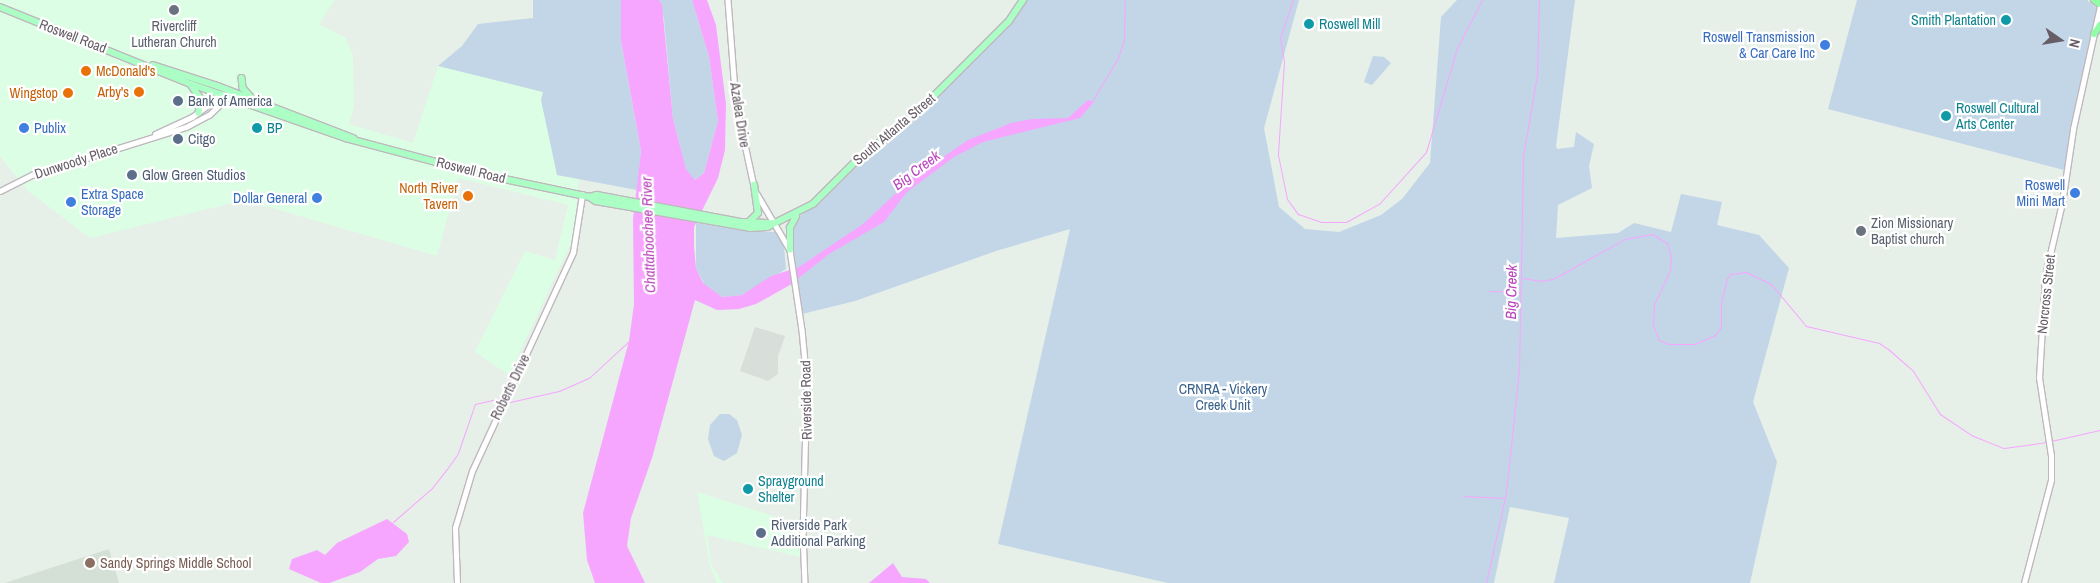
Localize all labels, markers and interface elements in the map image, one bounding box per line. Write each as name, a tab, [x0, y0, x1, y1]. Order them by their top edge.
marker: Rivercliff Lutheran Church	[168, 4, 180, 16]
place label: Smith Plantation	[1911, 12, 1996, 28]
marker: Smith Plantation	[2000, 14, 2012, 26]
street label: Roswell Road	[37, 15, 109, 57]
north arrow	[2035, 15, 2085, 65]
place label: Roswell Mill	[1319, 16, 1380, 32]
place label: Rivercliff Lutheran Church	[131, 18, 217, 50]
marker: Roswell Mill	[1303, 18, 1315, 30]
place label: Roswell Transmission & Car Care Inc	[1703, 29, 1815, 62]
text: N	[2065, 37, 2084, 49]
marker: Roswell Transmission & Car Care Inc	[1819, 39, 1831, 51]
place label: McDonald's	[96, 63, 156, 79]
marker: McDonald's	[80, 65, 92, 77]
street label: Azalea Drive	[727, 81, 753, 149]
place label: Arby's	[97, 84, 129, 100]
place label: Wingstop	[10, 85, 58, 101]
marker: Arby's	[133, 86, 145, 98]
marker: Wingstop	[62, 87, 74, 99]
street label: South Atlanta Street	[849, 90, 939, 168]
place label: Bank of America	[188, 93, 273, 109]
marker: Bank of America	[172, 95, 184, 107]
place label: Roswell Cultural Arts Center	[1956, 100, 2039, 132]
marker: Roswell Cultural Arts Center	[1940, 110, 1952, 122]
place label: Publix	[34, 120, 66, 136]
place label: BP	[267, 120, 282, 136]
marker: Publix	[18, 122, 30, 134]
marker: BP	[251, 122, 263, 134]
place label: Citgo	[188, 131, 215, 147]
marker: Citgo	[172, 133, 184, 145]
street label: Dunwoody Place	[32, 140, 120, 182]
water label: Big Creek	[889, 146, 943, 194]
street label: Roswell Road	[435, 153, 507, 187]
place label: Glow Green Studios	[142, 167, 245, 183]
marker: Glow Green Studios	[126, 169, 138, 181]
water label: Chattahoochee River	[637, 177, 659, 293]
place label: Roswell Mini Mart	[2017, 177, 2065, 210]
place label: North River Tavern	[399, 180, 458, 212]
place label: Extra Space Storage	[81, 186, 144, 218]
marker: Roswell Mini Mart	[2069, 187, 2081, 199]
place label: Dollar General	[233, 190, 307, 206]
marker: North River Tavern	[462, 190, 474, 202]
marker: Dollar General	[311, 192, 323, 204]
marker: Extra Space Storage	[65, 196, 77, 208]
place label: Zion Missionary Baptist church	[1871, 215, 1953, 248]
marker: Zion Missionary Baptist church	[1855, 225, 1867, 237]
street label: Norcross Street	[2033, 253, 2059, 335]
water label: Big Creek	[1502, 265, 1520, 319]
street label: Roberts Drive	[487, 351, 533, 423]
street label: Riverside Road	[797, 360, 815, 440]
park label: CRNRA - Vickery Creek Unit	[1178, 381, 1268, 414]
place label: Sprayground Shelter	[758, 473, 824, 506]
marker: Sprayground Shelter	[742, 483, 754, 495]
place label: Riverside Park Additional Parking	[771, 517, 865, 550]
marker: Riverside Park Additional Parking	[755, 527, 767, 539]
place label: Sandy Springs Middle School	[100, 555, 251, 571]
marker: Sandy Springs Middle School	[84, 557, 96, 569]

